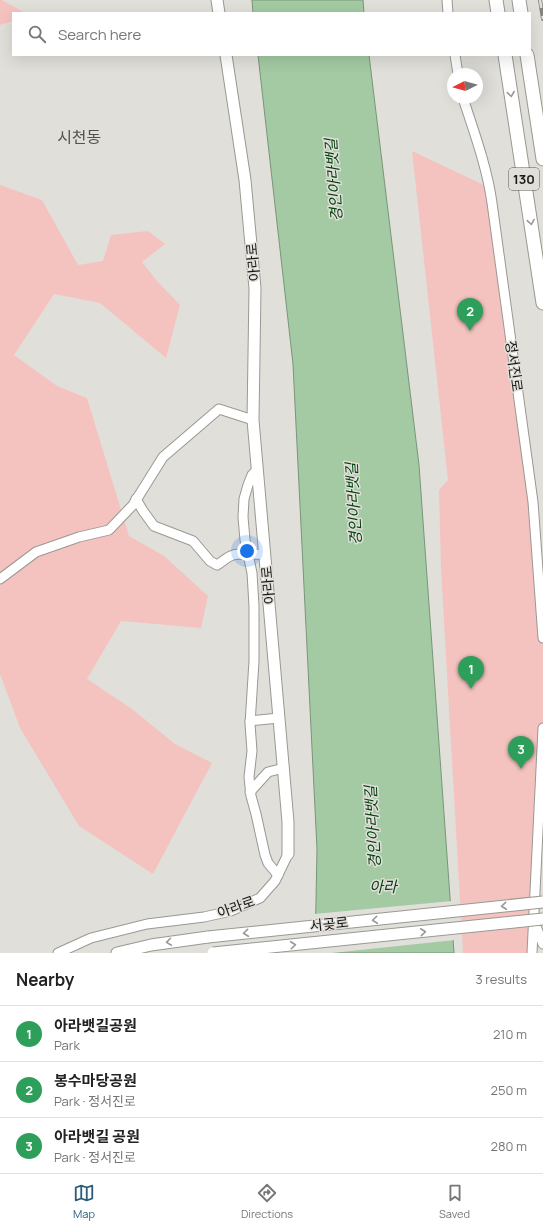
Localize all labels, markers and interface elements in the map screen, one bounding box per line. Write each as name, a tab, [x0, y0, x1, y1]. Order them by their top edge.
search box	[12, 12, 531, 56]
icon: search	[26, 23, 48, 45]
text: Search here	[58, 24, 141, 45]
north arrow	[447, 68, 483, 104]
one-way arrow	[506, 90, 515, 97]
district label: 시천동	[57, 126, 101, 148]
water label: 경인아라뱃길	[320, 137, 347, 222]
road number: 130	[509, 168, 539, 190]
one-way arrow	[526, 219, 534, 225]
street label: 아라로	[241, 242, 264, 282]
pin: 2	[457, 298, 483, 331]
street label: 정서진로	[502, 339, 528, 393]
water label: 경인아라뱃길	[341, 461, 366, 546]
your location	[237, 541, 257, 561]
street label: 아라로	[256, 565, 279, 605]
pin: 1	[458, 656, 484, 689]
pin: 3	[508, 736, 534, 769]
water label: 경인아라뱃길	[360, 784, 385, 869]
water label: 아라	[369, 876, 399, 897]
street label: 아라로	[214, 891, 257, 922]
one-way arrow	[501, 901, 507, 910]
street label: 서곶로	[309, 912, 349, 935]
one-way arrow	[372, 915, 378, 924]
one-way arrow	[420, 927, 426, 936]
one-way arrow	[243, 928, 249, 937]
one-way arrow	[166, 937, 172, 946]
one-way arrow	[290, 941, 297, 950]
text: Nearby	[16, 968, 74, 991]
text: 3 results	[475, 970, 527, 988]
text: 아라뱃길공원	[54, 1015, 137, 1036]
text: 1	[26, 1025, 32, 1043]
text: 210 m	[493, 1025, 527, 1043]
text: Park	[54, 1036, 80, 1054]
text: 봉수마당공원	[54, 1070, 137, 1091]
text: 2	[25, 1081, 33, 1099]
text: 250 m	[491, 1081, 527, 1099]
text: Park · 정서진로	[54, 1092, 136, 1110]
text: 아라뱃길 공원	[54, 1126, 140, 1147]
text: 3	[25, 1137, 33, 1155]
text: 280 m	[490, 1137, 527, 1155]
text: Park · 정서진로	[54, 1148, 136, 1166]
tab: Map	[73, 1182, 95, 1221]
tab: Directions	[241, 1182, 293, 1221]
tab: Saved	[439, 1182, 470, 1221]

